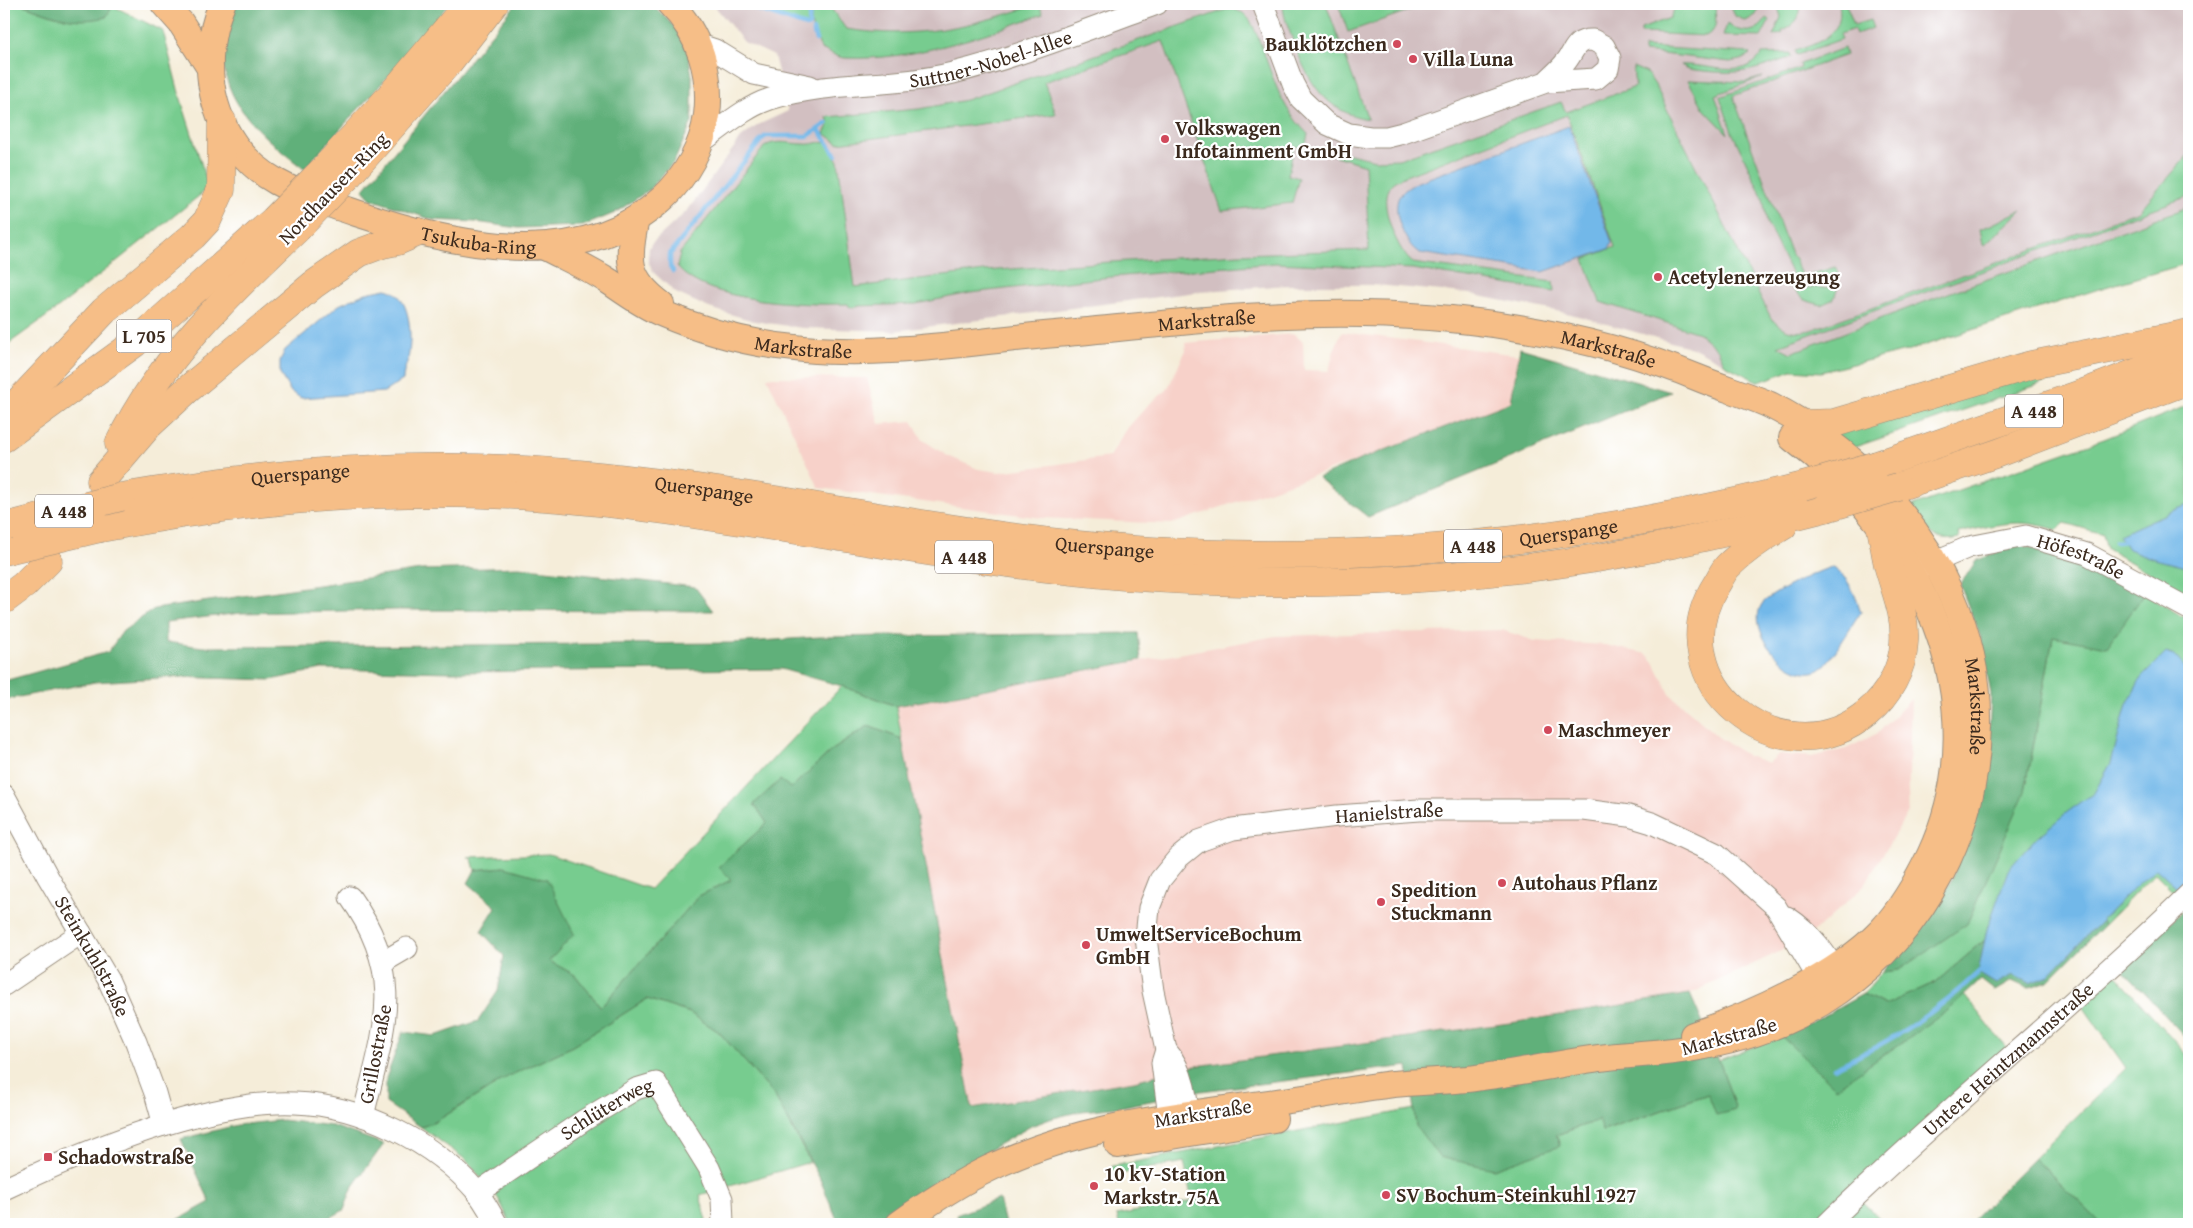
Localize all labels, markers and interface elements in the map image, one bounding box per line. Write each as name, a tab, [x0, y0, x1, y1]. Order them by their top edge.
street label: Suttner-Nobel-Allee	[908, 22, 1076, 94]
place label: Bauklötzchen	[1265, 29, 1387, 58]
marker: Bauklötzchen	[1391, 38, 1403, 50]
place label: Villa Luna	[1423, 44, 1514, 73]
marker: Villa Luna	[1407, 53, 1419, 65]
place label: Volkswagen Infotainment GmbH	[1175, 113, 1352, 165]
street label: Nordhausen-Ring	[271, 125, 394, 251]
marker: Volkswagen Infotainment GmbH	[1159, 133, 1171, 145]
street label: Tsukuba-Ring	[418, 218, 536, 261]
place label: Acetylenerzeugung	[1668, 262, 1840, 291]
marker: Acetylenerzeugung	[1652, 271, 1664, 283]
street label: Markstraße	[1157, 301, 1256, 338]
road number: L 705	[116, 320, 172, 352]
street label: Markstraße	[1558, 321, 1660, 375]
street label: Markstraße	[752, 327, 852, 365]
road number: A 448	[2005, 394, 2063, 428]
street label: Querspange	[249, 455, 351, 492]
street label: Querspange	[653, 467, 756, 510]
road number: A 448	[35, 494, 93, 528]
street label: Querspange	[1517, 510, 1620, 553]
street label: Höfestraße	[2034, 525, 2131, 586]
street label: Querspange	[1054, 528, 1155, 565]
road number: A 448	[1444, 530, 1502, 562]
road number: A 448	[935, 540, 993, 574]
street label: Markstraße	[1958, 655, 1993, 757]
place label: Maschmeyer	[1558, 715, 1671, 744]
marker: Maschmeyer	[1542, 724, 1554, 736]
street label: Hanielstraße	[1334, 795, 1443, 830]
place label: Autohaus Pflanz	[1512, 868, 1657, 897]
place label: Spedition Stuckmann	[1391, 875, 1492, 927]
marker: Autohaus Pflanz	[1496, 877, 1508, 889]
street label: Steinkuhlstraße	[48, 890, 138, 1021]
marker: Spedition Stuckmann	[1375, 896, 1387, 908]
place label: UmweltServiceBochum GmbH	[1096, 919, 1302, 971]
marker: UmweltServiceBochum GmbH	[1080, 939, 1092, 951]
street label: Untere Heintzmannstraße	[1916, 975, 2100, 1142]
street label: Grillostraße	[351, 1002, 398, 1106]
street label: Markstraße	[1678, 1009, 1780, 1062]
street label: Schlüterweg	[554, 1070, 656, 1147]
street label: Markstraße	[1152, 1091, 1254, 1134]
place label: Schadowstraße	[58, 1142, 194, 1171]
marker: Schadowstraße	[42, 1151, 54, 1163]
place label: 10 kV-Station Markstr. 75A	[1104, 1159, 1226, 1211]
marker: 10 kV-Station Markstr. 75A	[1088, 1180, 1100, 1192]
place label: SV Bochum-Steinkuhl 1927	[1396, 1180, 1637, 1209]
marker: SV Bochum-Steinkuhl 1927	[1380, 1189, 1392, 1201]

